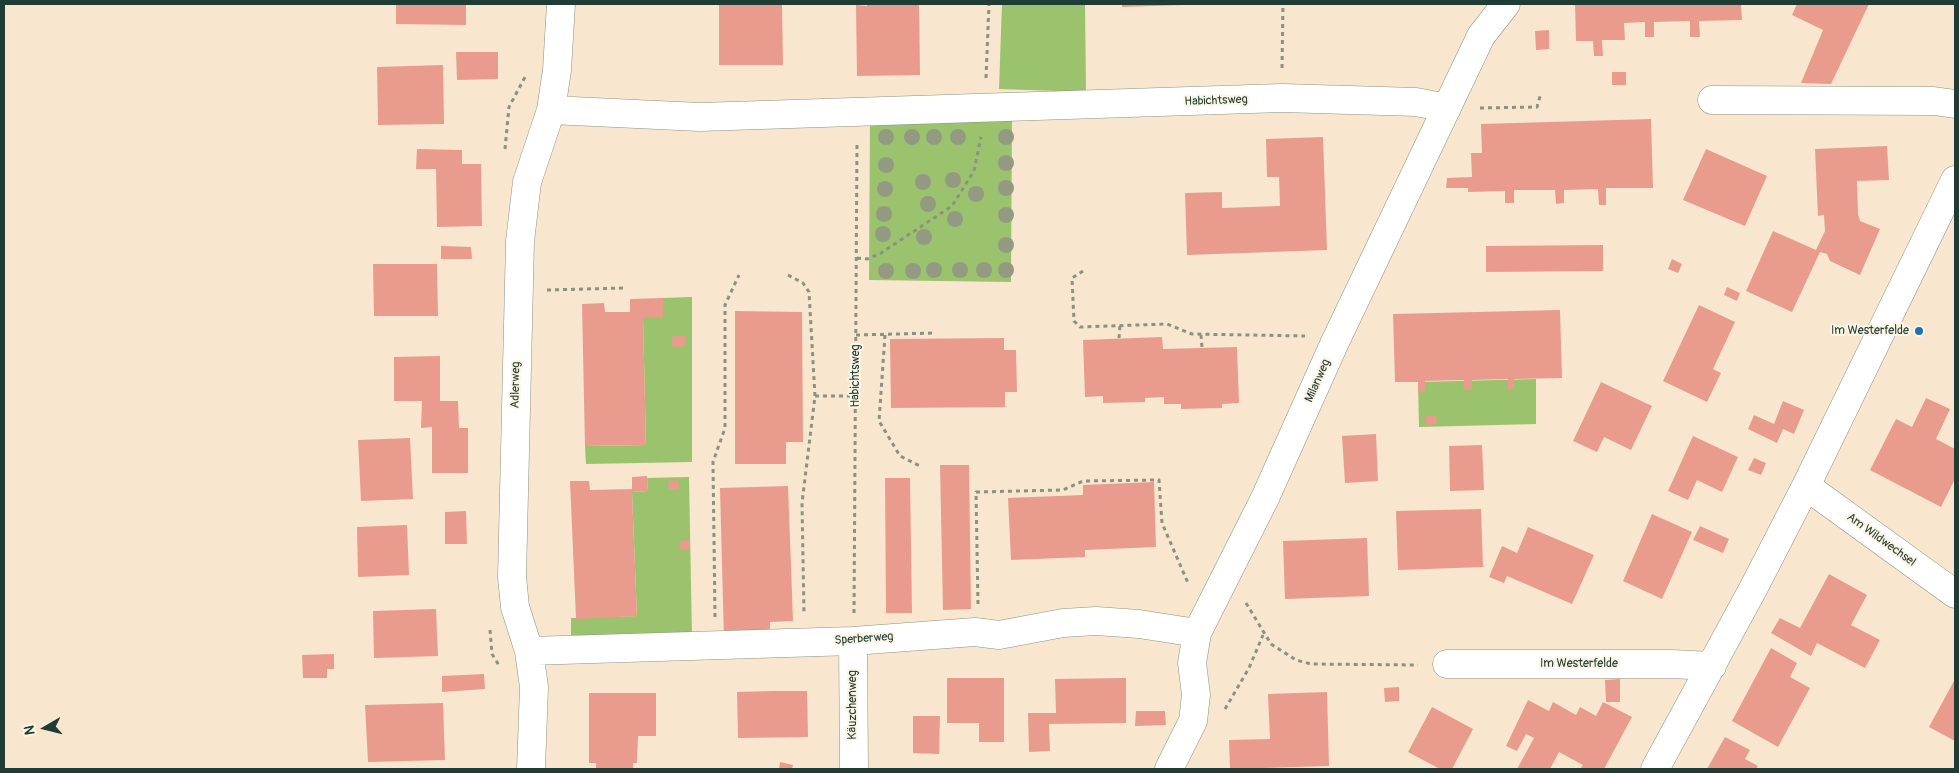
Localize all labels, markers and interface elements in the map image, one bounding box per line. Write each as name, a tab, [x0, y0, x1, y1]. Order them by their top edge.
street label: Habichtsweg	[1184, 93, 1248, 109]
place label: Im Westerfelde	[1831, 324, 1909, 338]
marker: Im Westerfelde	[1913, 325, 1925, 337]
street label: Habichtsweg	[849, 344, 863, 408]
street label: Milanweg	[1302, 357, 1334, 405]
street label: Adlerweg	[508, 361, 524, 409]
street label: Am Wildwechsel	[1844, 510, 1918, 570]
street label: Sperberweg	[834, 630, 894, 648]
street label: Im Westerfelde	[1540, 657, 1618, 671]
street label: Käuzchenweg	[846, 670, 860, 740]
north arrow	[20, 703, 70, 753]
text: N	[21, 724, 39, 736]

